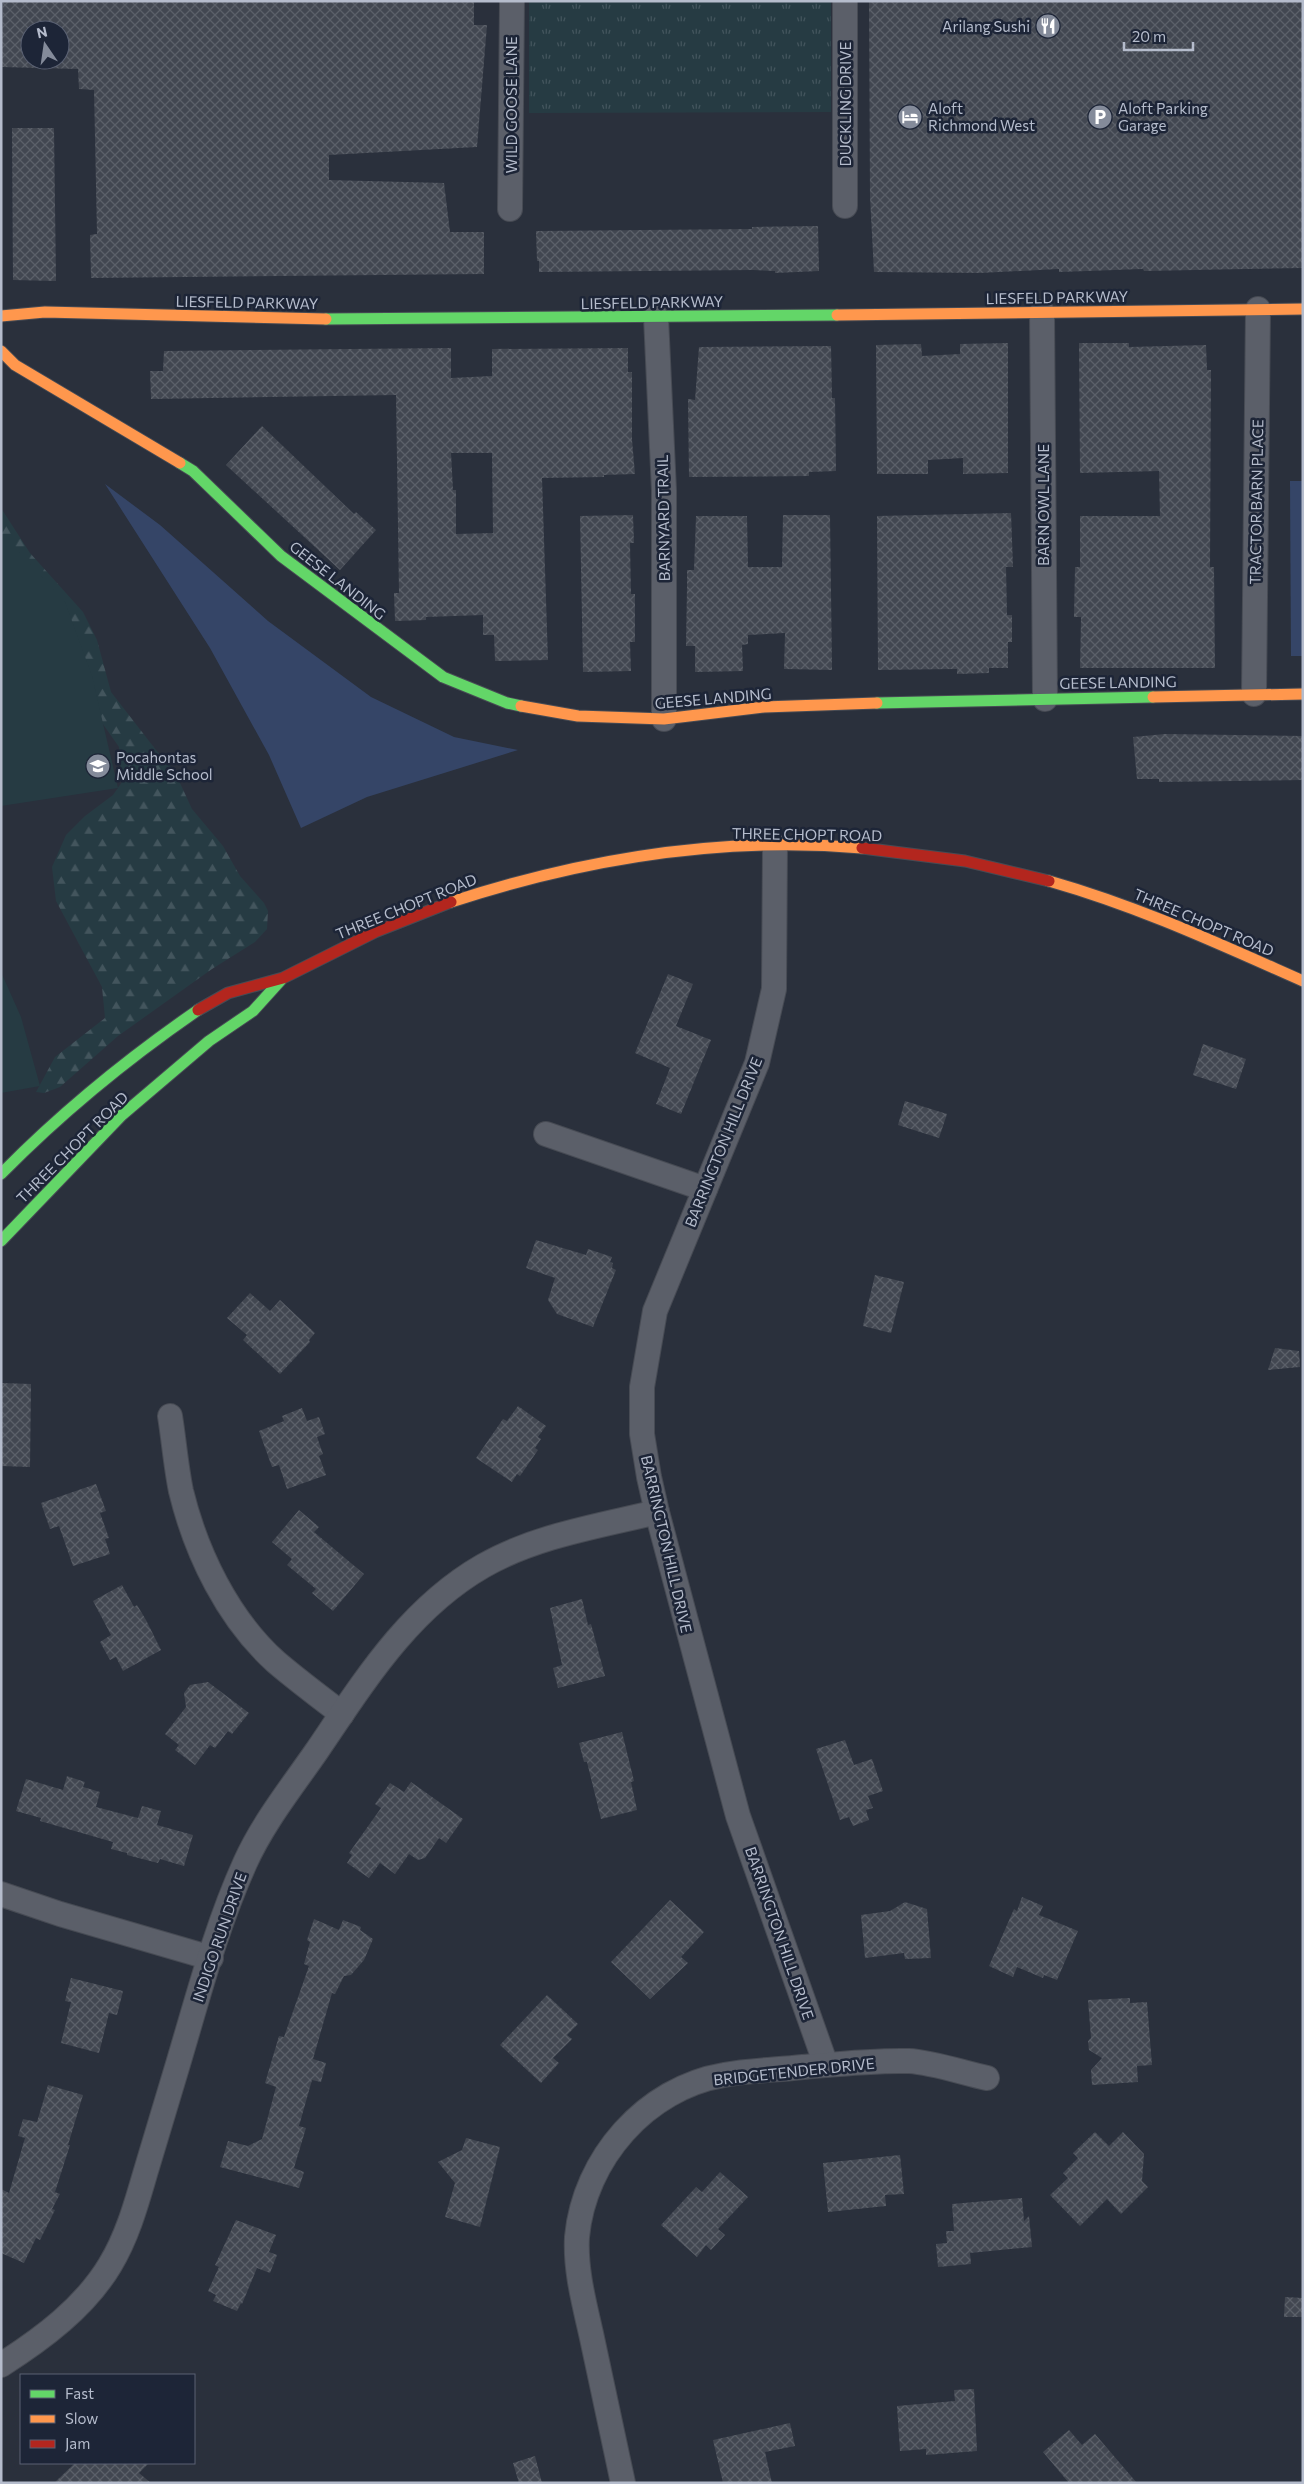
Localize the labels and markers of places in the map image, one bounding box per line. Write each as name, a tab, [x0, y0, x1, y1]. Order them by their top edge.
restaurant icon: Arilang Sushi	[1035, 13, 1061, 39]
place label: Arilang Sushi	[942, 17, 1030, 35]
place label: Aloft Richmond West	[928, 99, 1035, 134]
place label: Aloft Parking Garage	[1118, 99, 1208, 134]
hotel icon: Aloft Richmond West	[897, 104, 923, 130]
parking icon: Aloft Parking Garage	[1087, 104, 1113, 130]
place label: Pocahontas Middle School	[116, 748, 213, 783]
school or university icon: Pocahontas Middle School	[85, 753, 111, 779]

